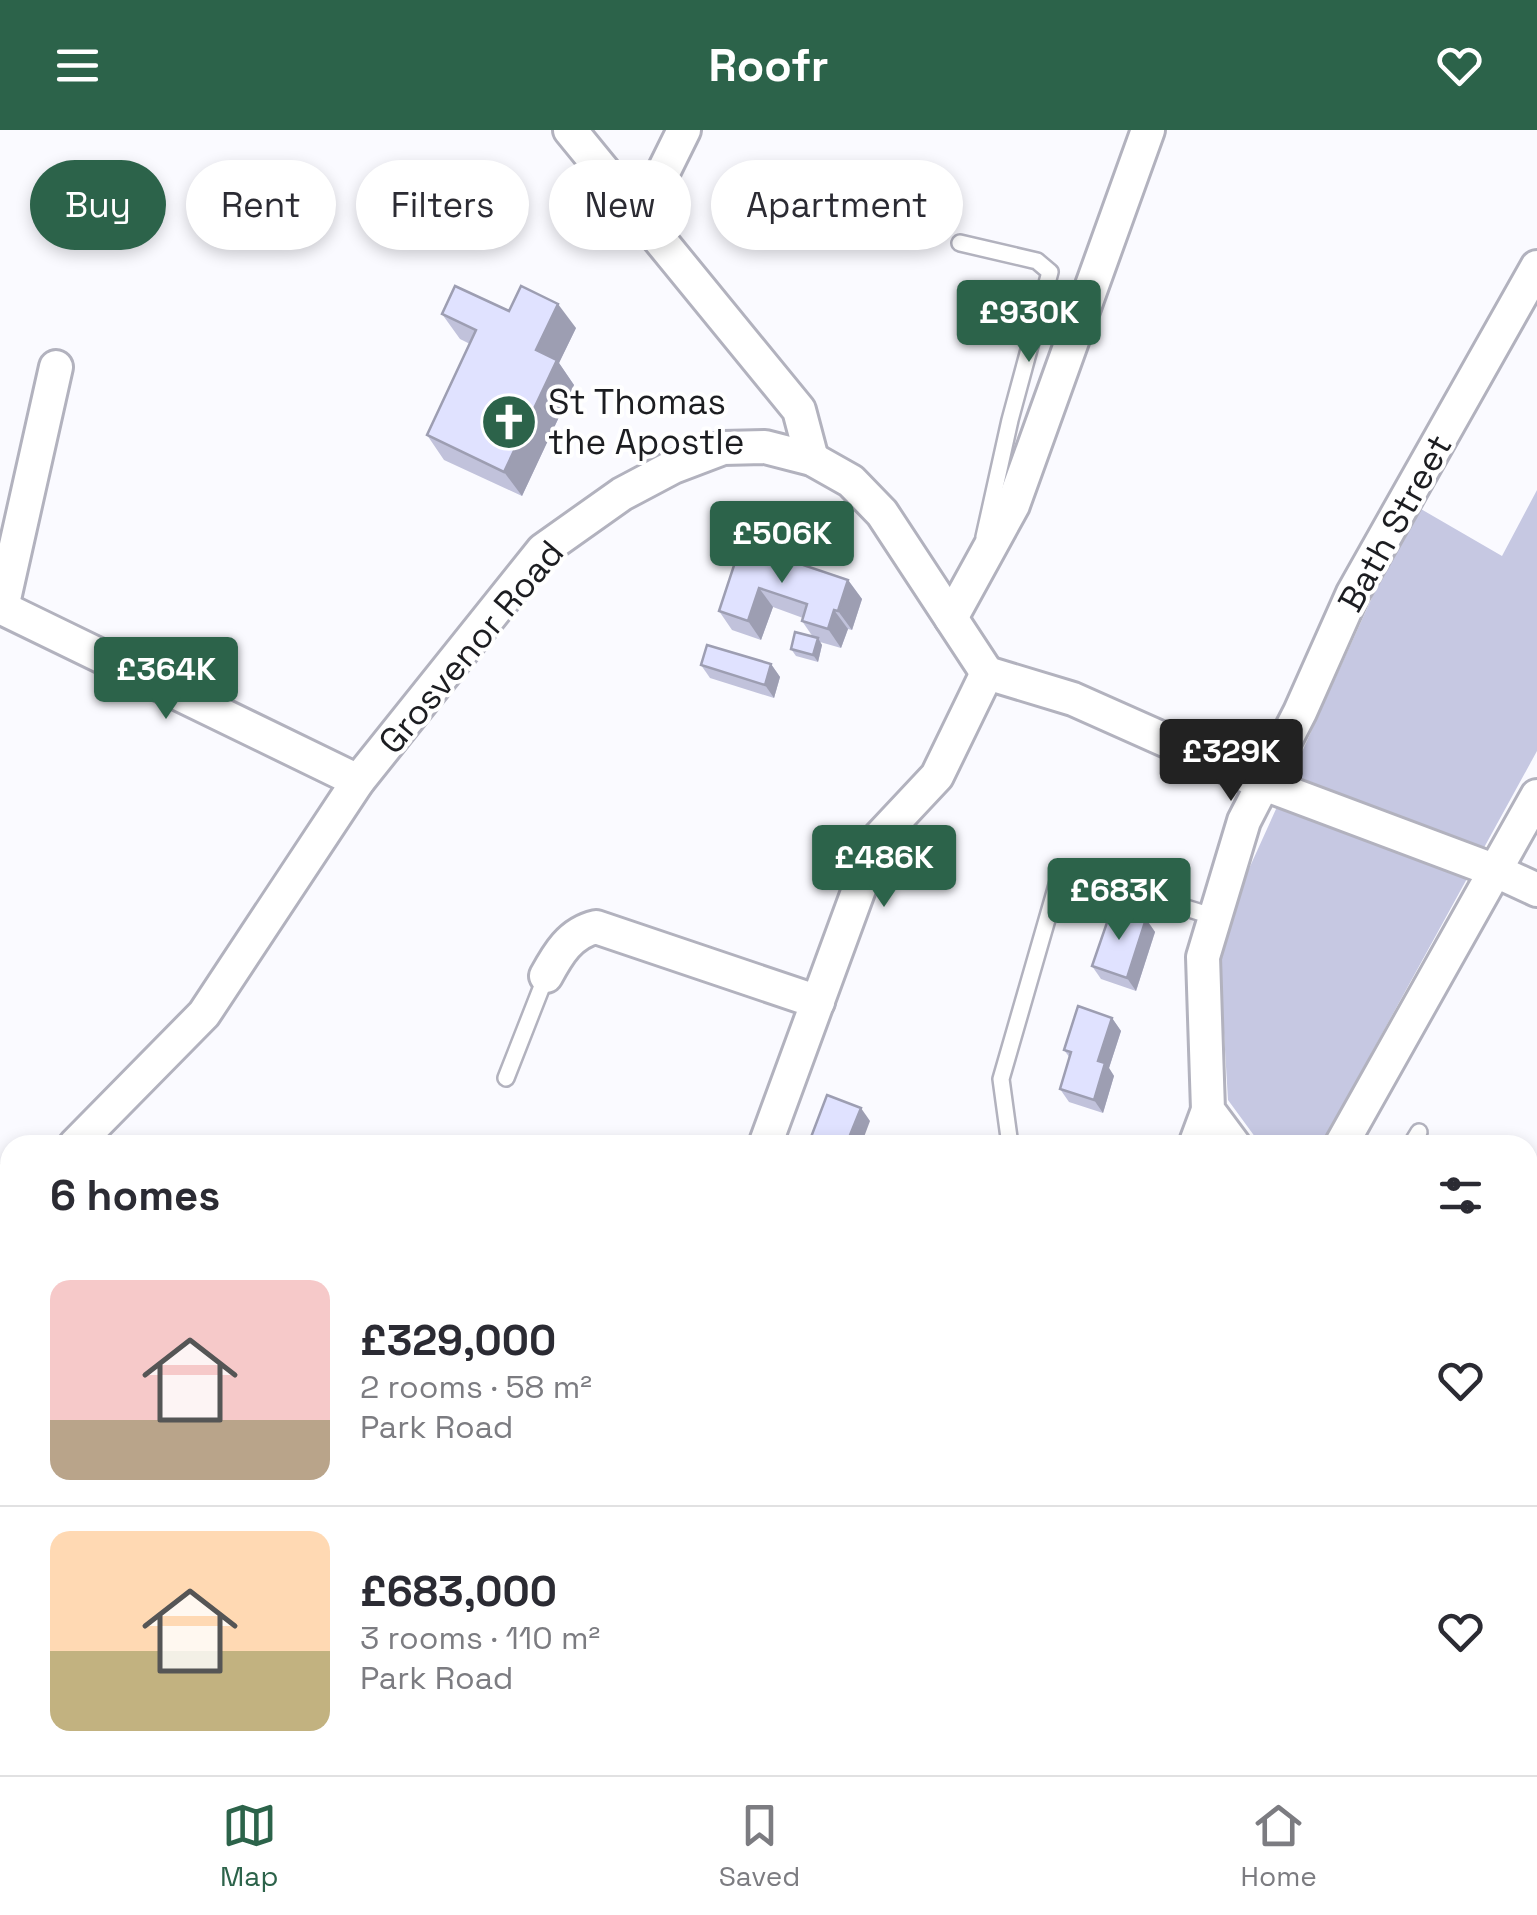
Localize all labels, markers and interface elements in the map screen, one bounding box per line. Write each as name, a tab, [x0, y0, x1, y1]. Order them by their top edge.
text: Roofr	[708, 37, 829, 94]
icon: menu	[50, 38, 105, 93]
icon: heart	[1432, 38, 1487, 93]
chip: Buy	[30, 160, 166, 250]
chip: Rent	[186, 160, 336, 250]
chip: Filters	[356, 160, 529, 250]
chip: New	[549, 160, 691, 250]
chip: Apartment	[711, 160, 963, 250]
pin: £930K	[959, 280, 1099, 365]
text: £930K	[979, 292, 1079, 332]
place label: St Thomas the Apostle	[548, 380, 744, 464]
church icon: St Thomas the Apostle	[479, 392, 539, 452]
street label: Bath Street	[1328, 427, 1462, 619]
pin: £506K	[712, 501, 852, 586]
text: £506K	[732, 513, 832, 553]
street label: Grosvenor Road	[369, 531, 573, 763]
pin: £364K	[96, 637, 236, 722]
text: £364K	[116, 649, 216, 689]
pin: £329K	[1161, 719, 1301, 804]
text: £329K	[1182, 731, 1280, 771]
pin: £486K	[814, 825, 954, 910]
text: £486K	[834, 837, 934, 877]
pin: £683K	[1049, 858, 1189, 943]
text: £683K	[1070, 870, 1168, 910]
icon: filters	[1433, 1168, 1488, 1223]
text: 6 homes	[50, 1169, 220, 1222]
text: £329,000	[360, 1314, 556, 1367]
icon: home	[130, 1320, 250, 1440]
icon: heart	[1433, 1353, 1488, 1408]
text: 2 rooms · 58 m²	[360, 1367, 592, 1407]
text: Park Road	[360, 1407, 513, 1447]
text: £683,000	[360, 1565, 557, 1618]
icon: home	[130, 1571, 250, 1691]
icon: heart	[1433, 1604, 1488, 1659]
text: 3 rooms · 110 m²	[360, 1618, 600, 1658]
text: Park Road	[360, 1658, 513, 1698]
tab: Map	[220, 1798, 278, 1894]
tab: Saved	[719, 1798, 800, 1894]
tab: Home	[1241, 1798, 1317, 1894]

